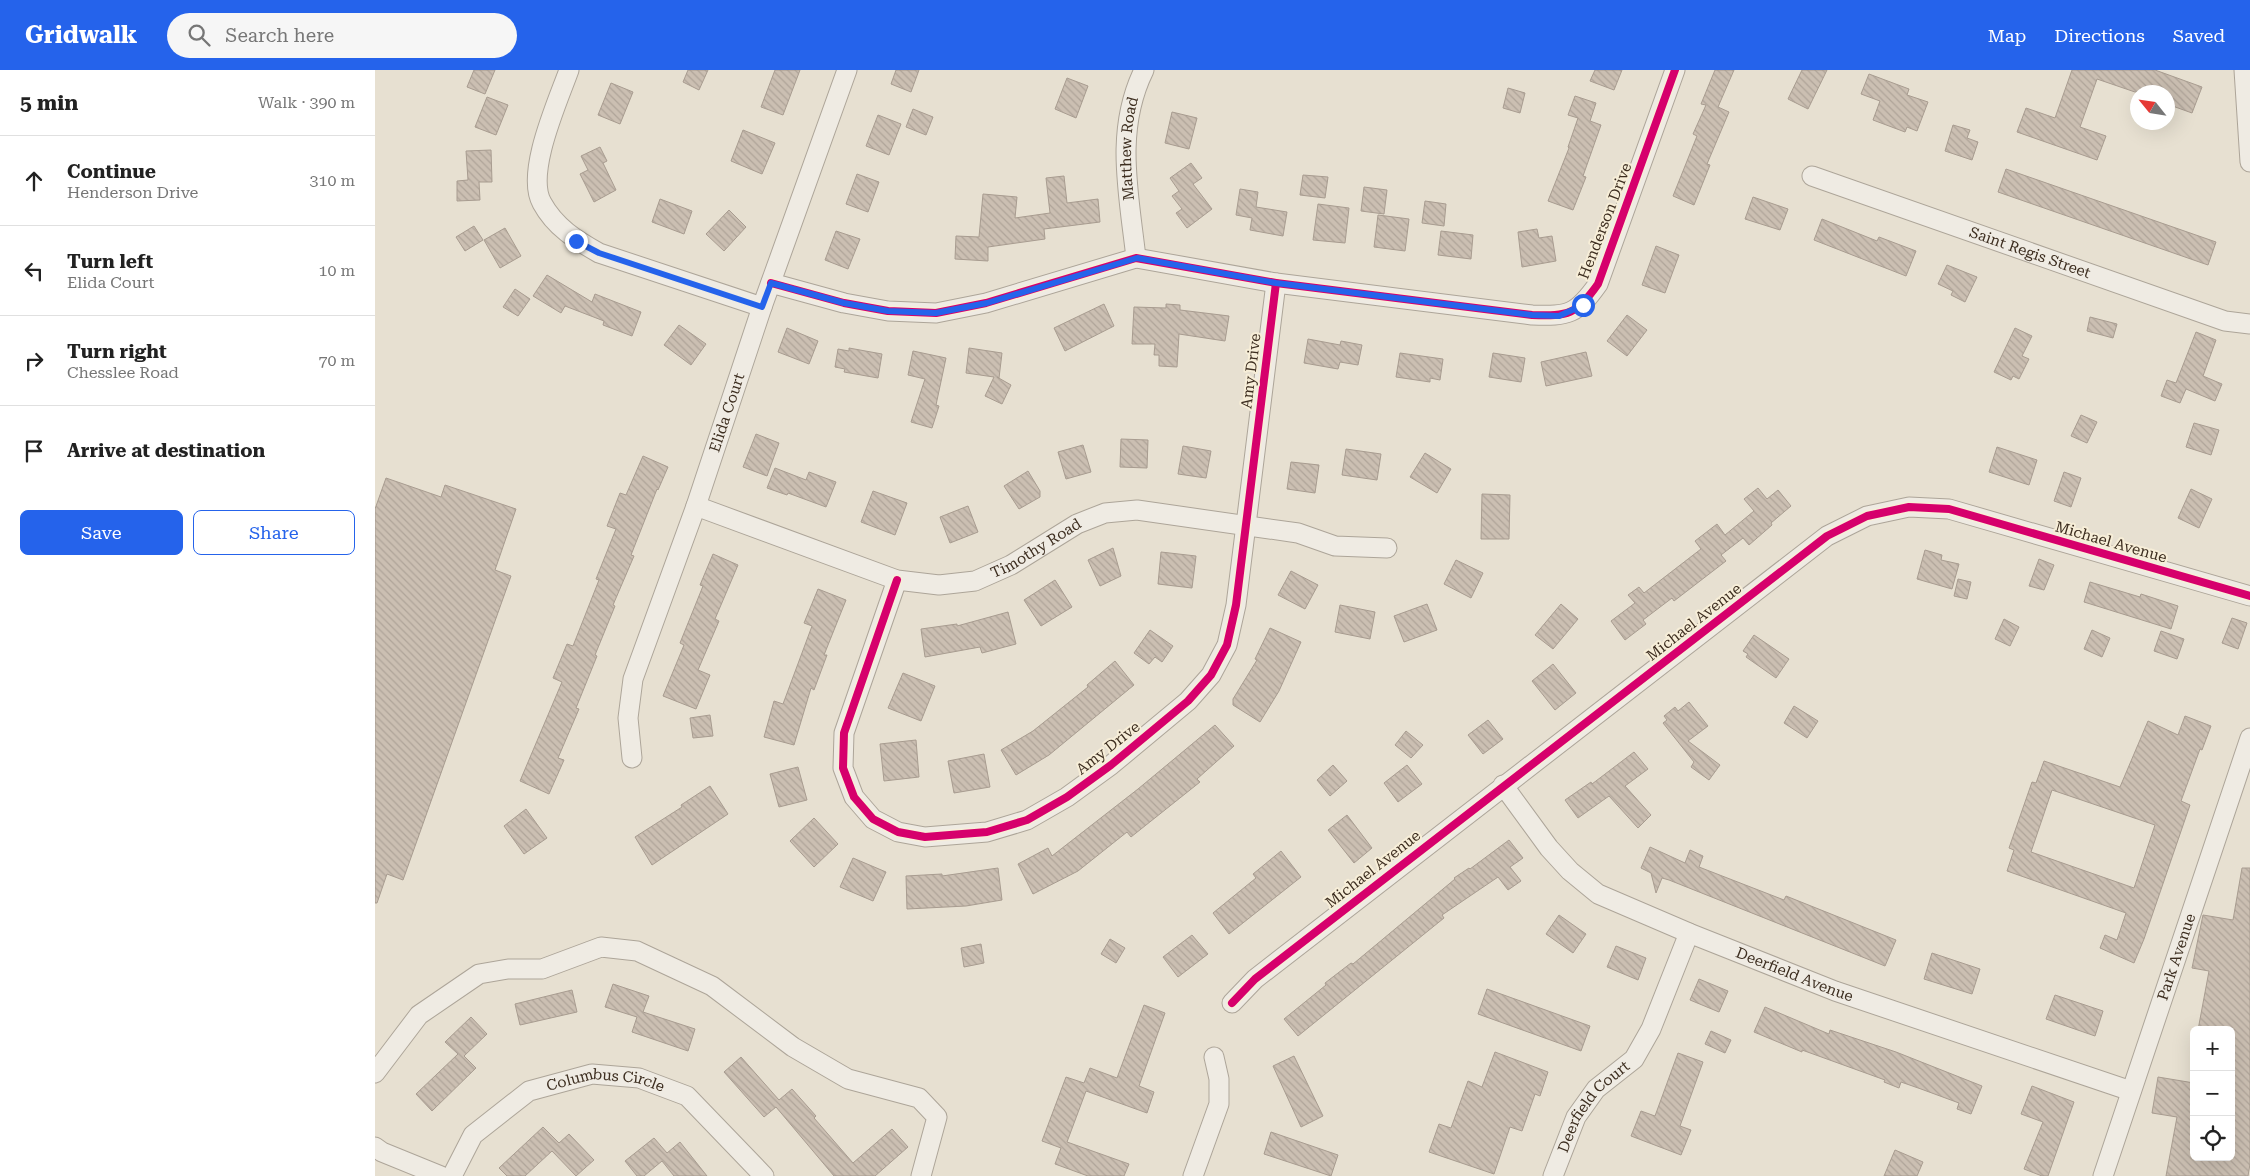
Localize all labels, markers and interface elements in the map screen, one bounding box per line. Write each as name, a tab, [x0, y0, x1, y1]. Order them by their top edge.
search box	[167, 13, 517, 58]
text: Gridwalk	[25, 21, 137, 49]
icon: search	[185, 21, 213, 49]
text: Search here	[225, 24, 334, 47]
text: Map	[1988, 25, 2026, 46]
text: Directions	[2054, 25, 2145, 46]
text: Saved	[2173, 25, 2225, 46]
north arrow	[2130, 85, 2175, 130]
text: 5 min	[20, 91, 78, 115]
text: Walk · 390 m	[258, 93, 355, 112]
street label: Matthew Road	[1117, 94, 1142, 202]
text: Continue	[67, 160, 156, 183]
street label: Henderson Drive	[1575, 160, 1635, 282]
icon: ahead	[20, 167, 48, 195]
text: 310 m	[309, 171, 355, 190]
text: Henderson Drive	[67, 183, 198, 202]
street label: Saint Regis Street	[1967, 223, 2093, 282]
route end	[565, 230, 588, 253]
text: Turn left	[67, 250, 153, 273]
icon: left	[20, 257, 48, 285]
text: 10 m	[318, 261, 355, 280]
text: Elida Court	[67, 273, 154, 292]
route start	[1572, 294, 1595, 317]
street label: Amy Drive	[1237, 332, 1265, 410]
text: Turn right	[67, 340, 167, 363]
icon: right	[20, 347, 48, 375]
text: 70 m	[318, 351, 355, 370]
text: Chesslee Road	[67, 363, 179, 382]
street label: Elida Court	[706, 370, 749, 454]
icon: arrive	[20, 437, 48, 465]
text: Arrive at destination	[67, 439, 265, 462]
button: Save	[20, 510, 183, 555]
button: Share	[193, 510, 355, 555]
street label: Timothy Road	[988, 514, 1085, 582]
street label: Michael Avenue	[2053, 517, 2169, 567]
street label: Michael Avenue	[1643, 579, 1745, 665]
street label: Amy Drive	[1073, 718, 1143, 778]
street label: Michael Avenue	[1322, 826, 1424, 912]
street label: Park Avenue	[2154, 911, 2199, 1003]
street label: Deerfield Avenue	[1733, 944, 1856, 1006]
map controls	[2190, 1026, 2235, 1161]
button: +	[2190, 1026, 2235, 1071]
street label: Deerfield Court	[1554, 1057, 1634, 1155]
street label: Columbus Circle	[544, 1065, 667, 1096]
button: −	[2190, 1071, 2235, 1116]
button: locate	[2190, 1116, 2235, 1161]

